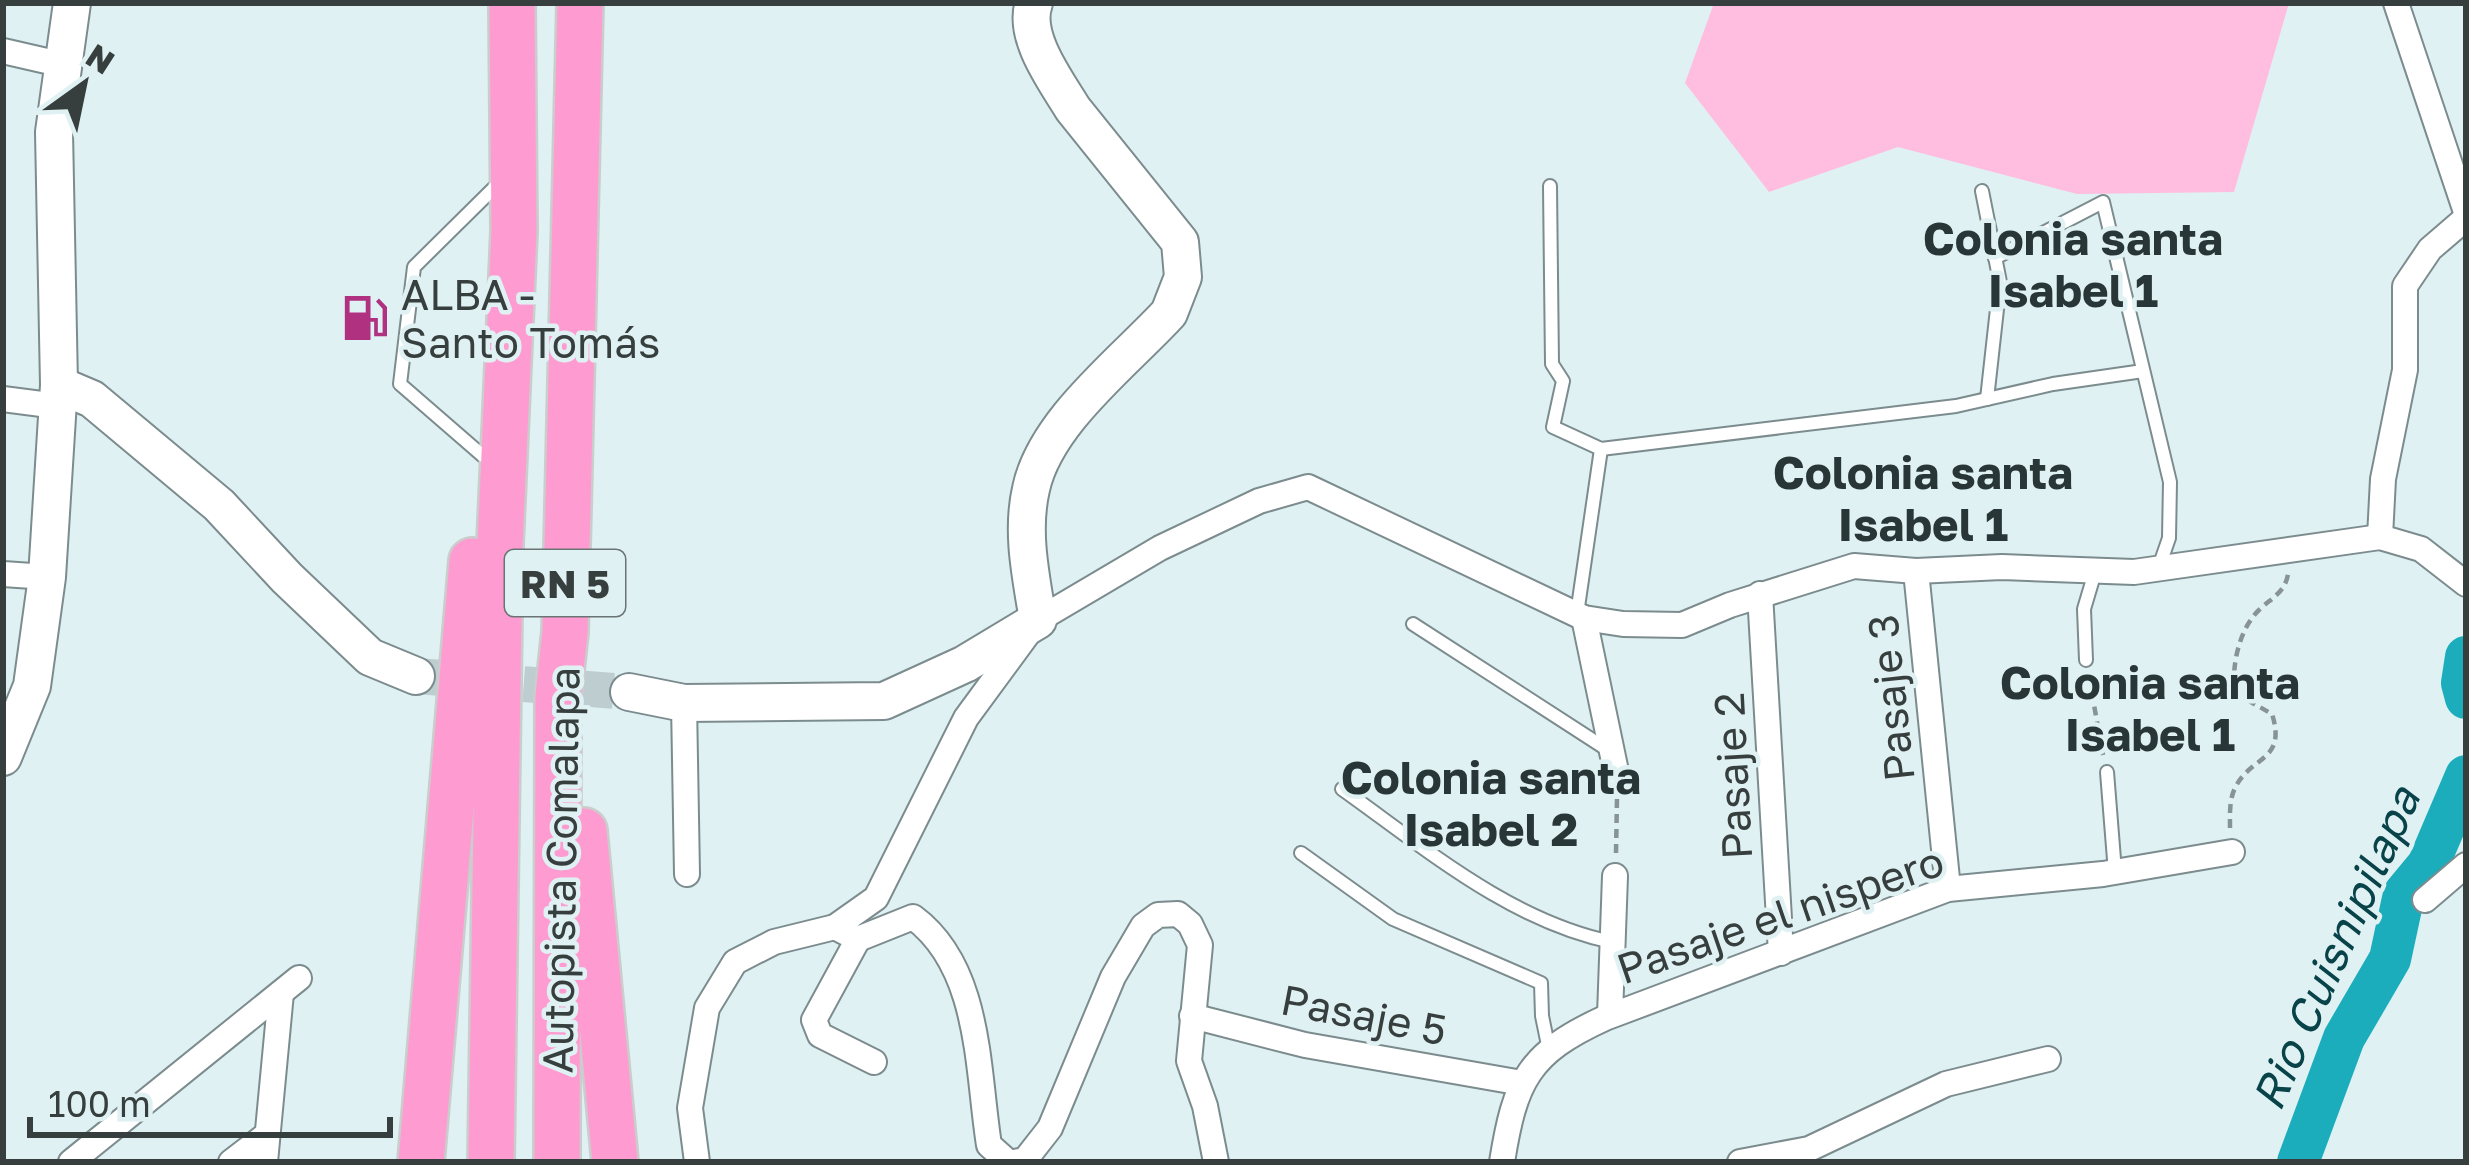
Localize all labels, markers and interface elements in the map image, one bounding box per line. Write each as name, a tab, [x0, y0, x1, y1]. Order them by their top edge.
north arrow	[24, 24, 144, 144]
text: N	[79, 35, 122, 82]
district label: Colonia santa Isabel 1	[1923, 211, 2223, 317]
place label: ALBA - Santo Tomás	[401, 269, 660, 367]
fuel station icon: ALBA - Santo Tomás	[340, 293, 390, 343]
district label: Colonia santa Isabel 1	[1773, 445, 2073, 551]
road number: RN 5	[505, 550, 625, 616]
street label: Pasaje 3	[1856, 612, 1924, 784]
district label: Colonia santa Isabel 1	[2000, 655, 2300, 761]
street label: Autopista Comalapa	[531, 666, 589, 1074]
street label: Pasaje 2	[1703, 691, 1761, 861]
district label: Colonia santa Isabel 2	[1341, 750, 1641, 856]
water label: Rio Cuisnipilapa	[2240, 777, 2431, 1118]
street label: Pasaje el nispero	[1610, 835, 1950, 993]
street label: Pasaje 5	[1277, 973, 1451, 1055]
scale bar	[30, 1063, 390, 1137]
text: 100 m	[48, 1082, 151, 1125]

